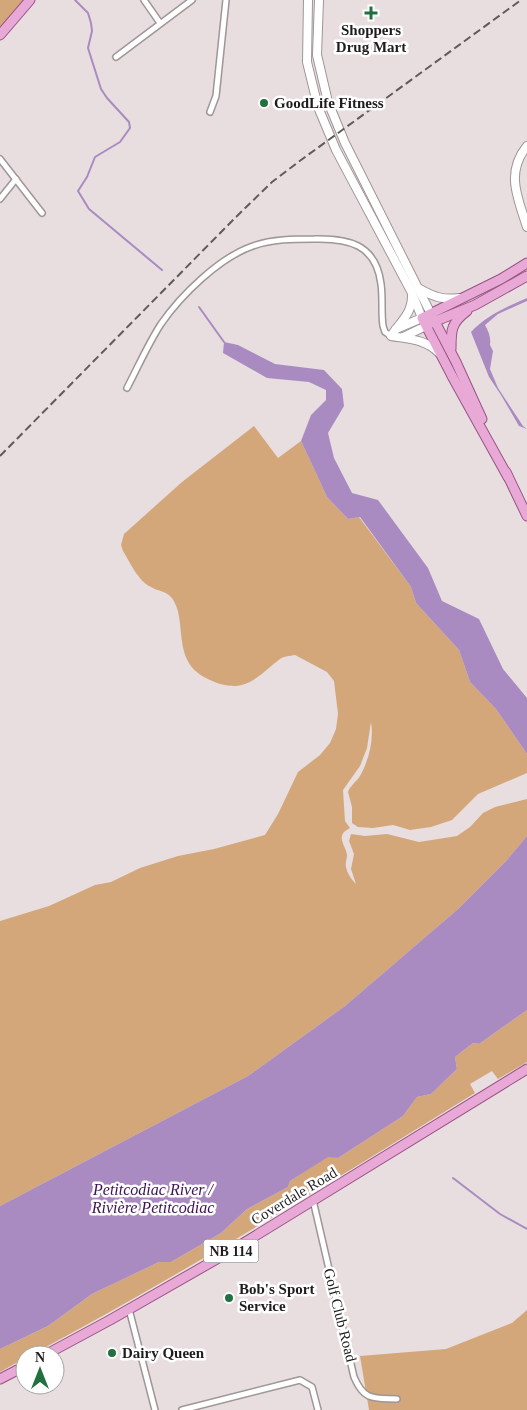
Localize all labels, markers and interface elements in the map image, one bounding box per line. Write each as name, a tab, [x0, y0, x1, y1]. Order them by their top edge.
marker: Shoppers Drug Mart	[365, 7, 377, 19]
place label: Shoppers Drug Mart	[336, 22, 406, 55]
place label: GoodLife Fitness	[274, 95, 384, 111]
marker: GoodLife Fitness	[258, 97, 270, 109]
street label: Coverdale Road	[248, 1164, 340, 1228]
water label: Petitcodiac River / Rivière Petitcodiac	[91, 1181, 215, 1216]
road number: NB 114	[204, 1240, 258, 1262]
street label: Golf Club Road	[321, 1267, 359, 1364]
place label: Bob's Sport Service	[239, 1281, 314, 1314]
marker: Bob's Sport Service	[223, 1292, 235, 1304]
north arrow	[15, 1345, 65, 1395]
place label: Dairy Queen	[122, 1345, 205, 1361]
marker: Dairy Queen	[106, 1347, 118, 1359]
text: N	[35, 1350, 45, 1365]

